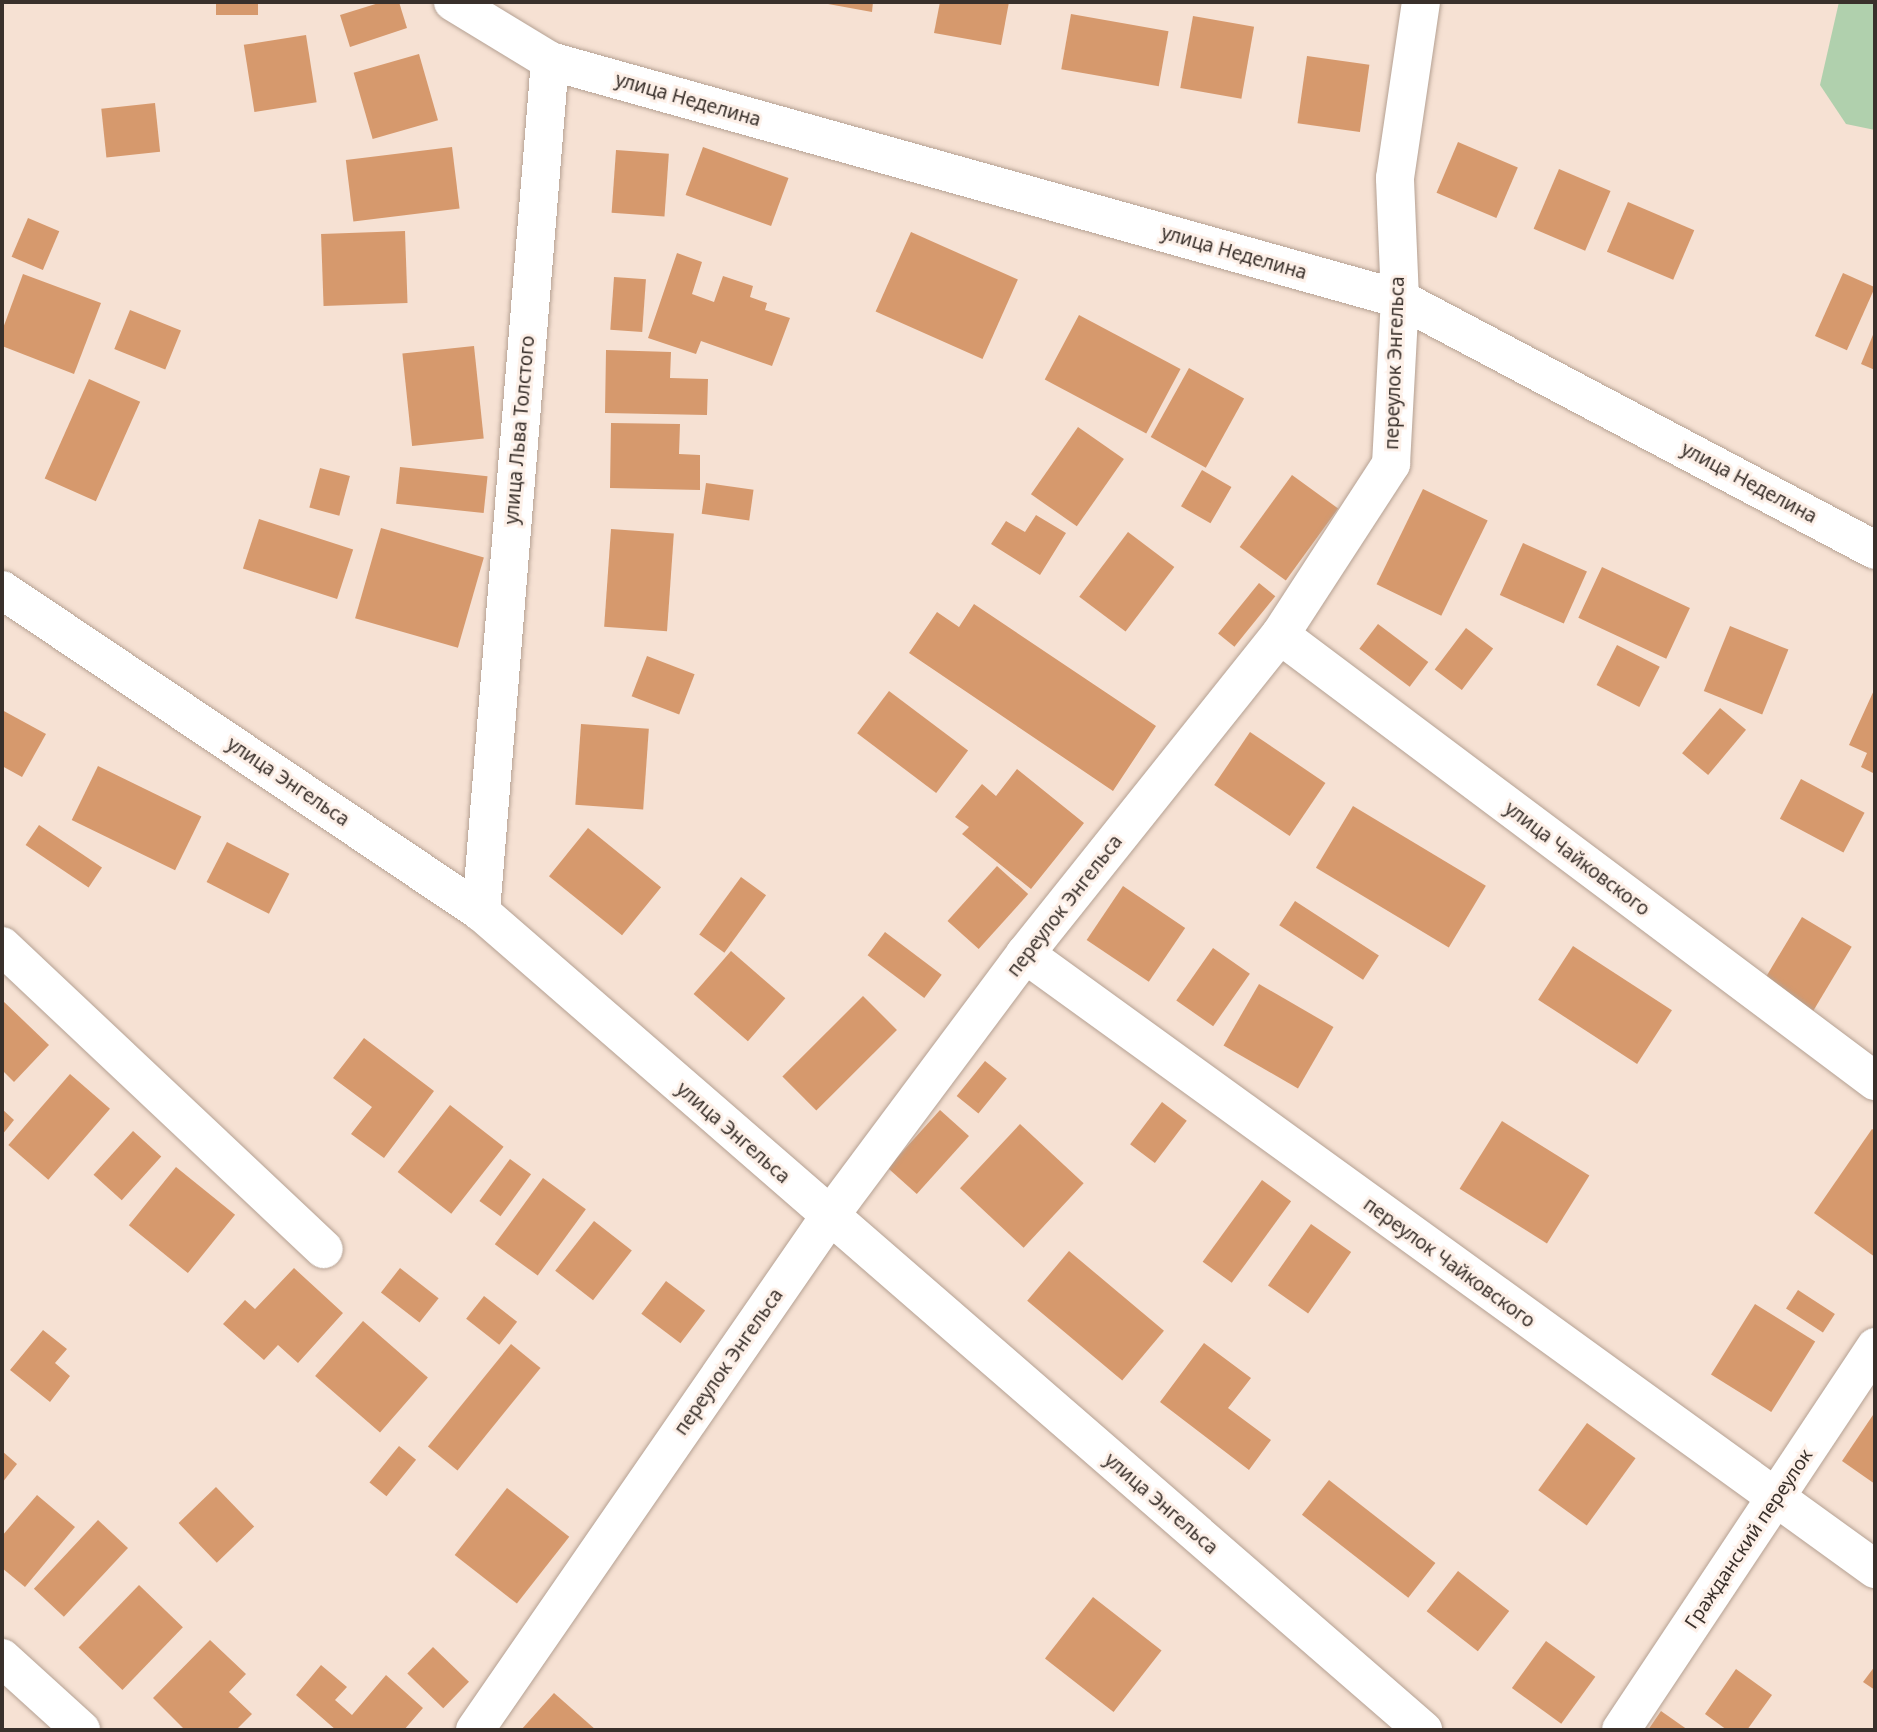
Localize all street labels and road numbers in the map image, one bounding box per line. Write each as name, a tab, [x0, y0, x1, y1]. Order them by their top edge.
street label: улица Неделина	[613, 68, 763, 132]
street label: улица Неделина	[1159, 221, 1309, 285]
street label: переулок Энгельса	[1381, 276, 1409, 450]
street label: улица Льва Толстого	[500, 335, 540, 525]
street label: улица Неделина	[1677, 438, 1821, 528]
street label: улица Энгельса	[222, 733, 354, 831]
street label: улица Чайковского	[1500, 797, 1654, 921]
street label: переулок Энгельса	[1003, 831, 1127, 981]
street label: улица Энгельса	[672, 1078, 794, 1188]
street label: переулок Чайковского	[1359, 1193, 1539, 1333]
street label: переулок Энгельса	[670, 1284, 788, 1440]
street label: Гражданский переулок	[1680, 1445, 1818, 1633]
street label: улица Энгельса	[1100, 1449, 1222, 1559]

